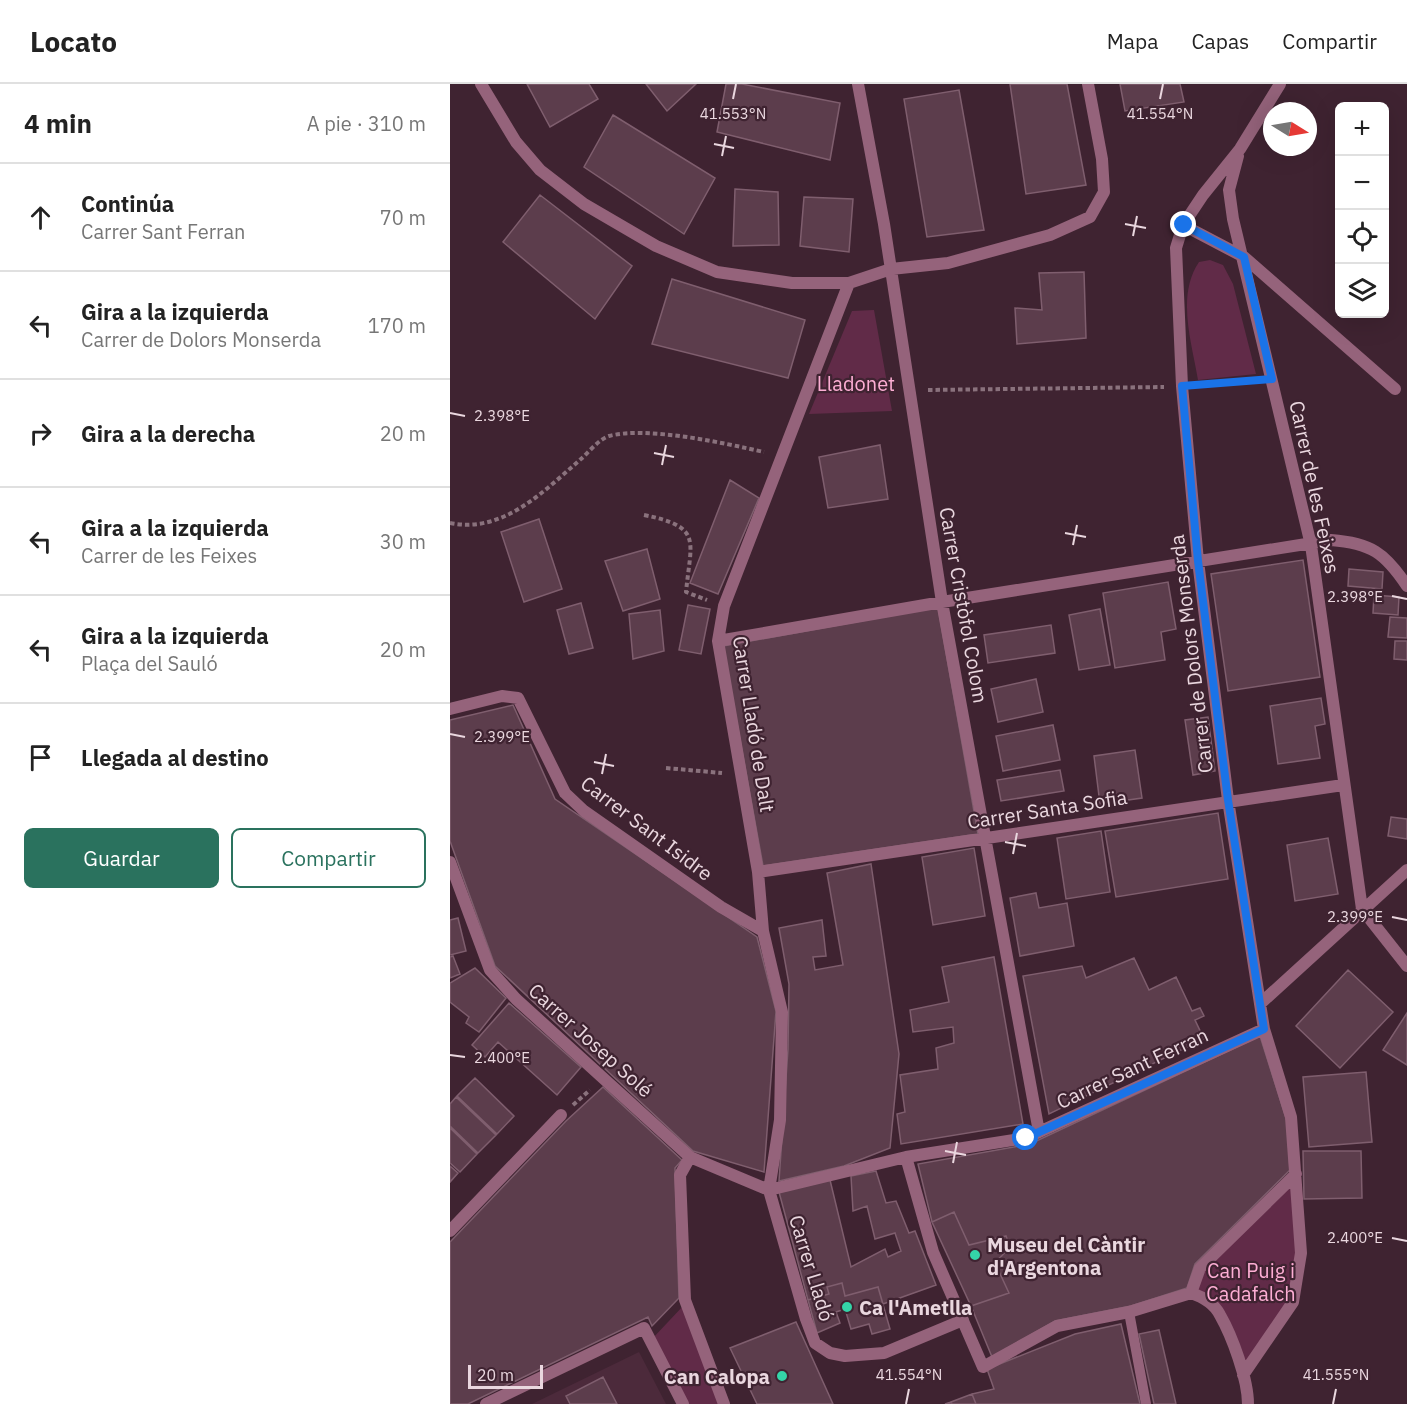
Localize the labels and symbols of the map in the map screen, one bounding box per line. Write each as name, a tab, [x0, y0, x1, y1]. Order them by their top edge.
north arrow	[1263, 102, 1317, 156]
text: 41.553°N	[700, 104, 766, 123]
text: 41.554°N	[1127, 104, 1193, 123]
route end	[1170, 211, 1196, 237]
park label: Lladonet	[817, 370, 895, 397]
street label: Carrer de les Feixes	[1283, 398, 1347, 576]
text: 2.398°E	[474, 406, 530, 425]
street label: Carrer Cristòfol Colom	[933, 505, 995, 705]
street label: Carrer de Dolors Monserda	[1163, 533, 1219, 775]
text: 2.398°E	[1327, 587, 1383, 606]
street label: Carrer Lladó de Dalt	[727, 634, 781, 814]
text: 2.399°E	[474, 727, 530, 746]
street label: Carrer Sant Isidre	[576, 769, 719, 887]
street label: Carrer Santa Sofia	[965, 783, 1129, 835]
text: 2.399°E	[1327, 907, 1383, 926]
street label: Carrer Josep Solé	[523, 977, 659, 1103]
street label: Carrer Sant Ferran	[1052, 1021, 1212, 1115]
text: 2.400°E	[474, 1048, 530, 1067]
route start	[1012, 1124, 1038, 1150]
street label: Carrer Lladó	[783, 1212, 841, 1324]
text: 2.400°E	[1327, 1228, 1383, 1247]
place label: Museu del Càntir d'Argentona	[987, 1231, 1145, 1281]
marker: Museu del Càntir d'Argentona	[968, 1248, 982, 1262]
park label: Can Puig i Cadafalch	[1206, 1257, 1296, 1307]
place label: Ca l'Ametlla	[859, 1294, 972, 1321]
marker: Ca l'Ametlla	[840, 1300, 854, 1314]
scale bar	[468, 1362, 543, 1390]
place label: Can Calopa	[664, 1363, 770, 1390]
text: 41.554°N	[876, 1365, 942, 1384]
text: 41.555°N	[1303, 1365, 1369, 1384]
marker: Can Calopa	[775, 1369, 789, 1383]

